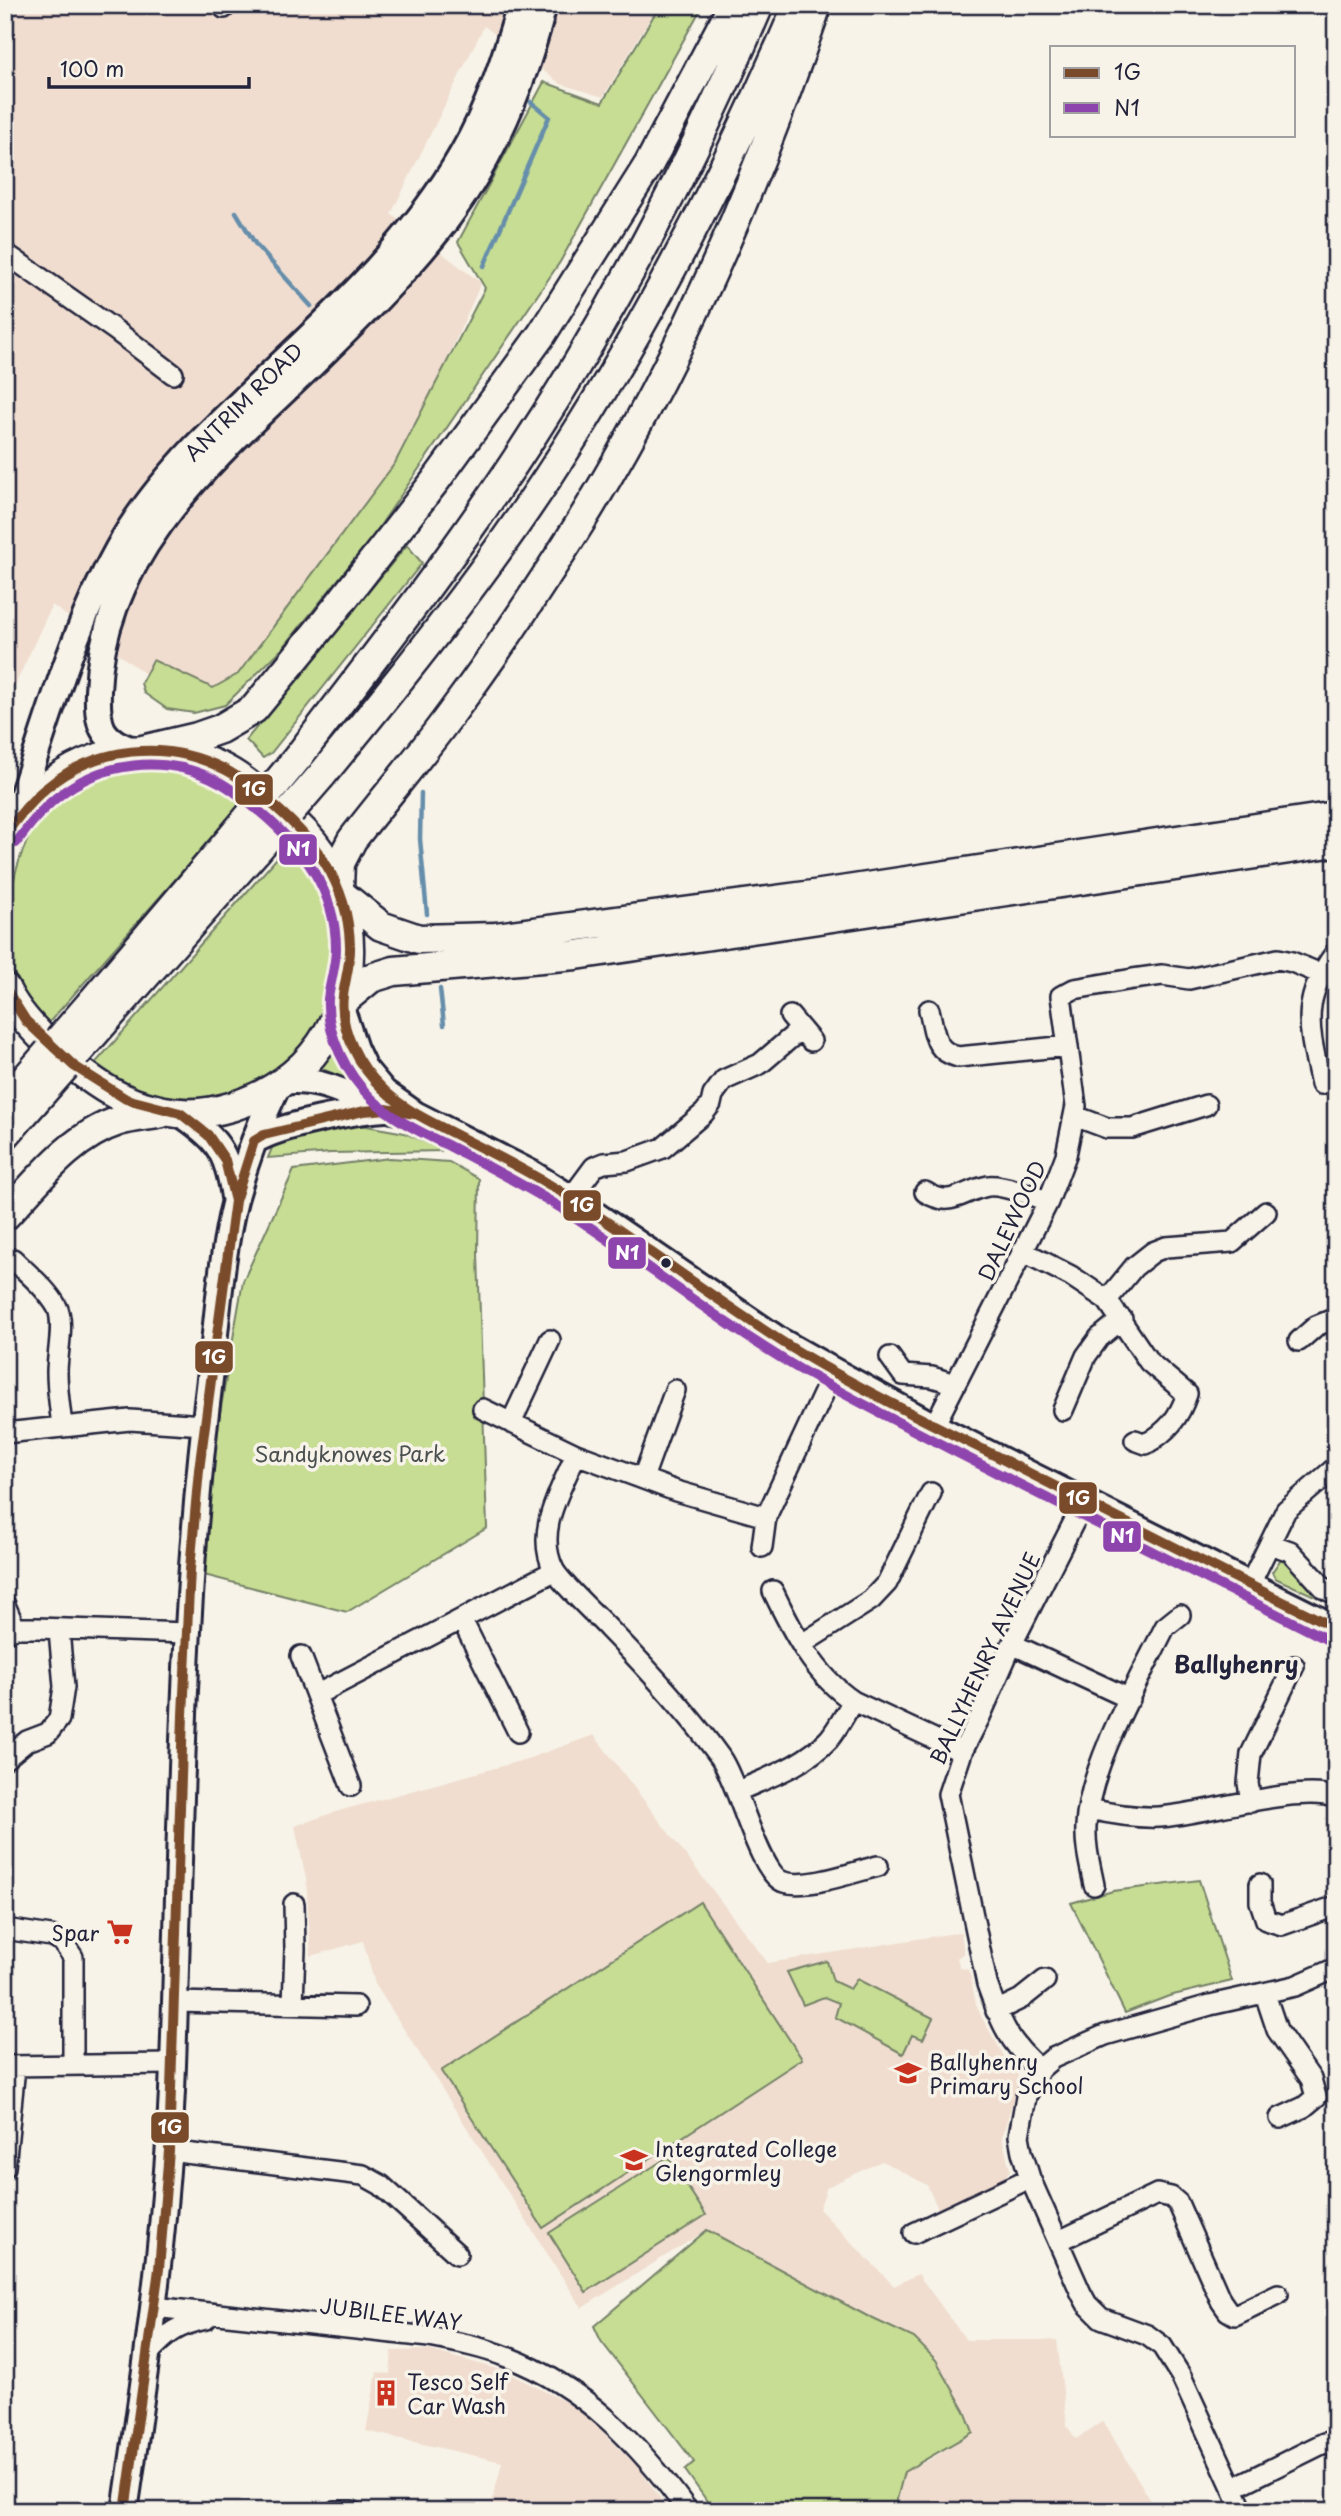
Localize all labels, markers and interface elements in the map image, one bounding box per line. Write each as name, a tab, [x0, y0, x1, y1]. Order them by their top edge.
scale bar	[49, 46, 248, 90]
legend	[1050, 46, 1296, 136]
text: 100 m	[60, 52, 124, 84]
text: 1G	[1114, 55, 1141, 87]
text: N1	[1114, 91, 1140, 123]
street label: ANTRIM ROAD	[176, 334, 310, 468]
line badge: 1G	[234, 773, 274, 806]
text: 1G	[242, 774, 266, 802]
line badge: N1	[278, 833, 318, 866]
text: N1	[286, 834, 310, 862]
street label: DALEWOOD	[969, 1155, 1053, 1285]
line badge: 1G	[562, 1189, 602, 1222]
text: 1G	[570, 1190, 594, 1218]
line badge: N1	[607, 1236, 647, 1270]
text: N1	[615, 1238, 639, 1266]
unlabelled marker	[659, 1256, 673, 1270]
line badge: 1G	[194, 1340, 234, 1374]
text: 1G	[202, 1342, 226, 1370]
park label: Sandyknowes Park	[254, 1437, 446, 1469]
line badge: 1G	[1058, 1481, 1098, 1515]
text: 1G	[1066, 1483, 1090, 1511]
line badge: N1	[1102, 1520, 1142, 1553]
text: N1	[1110, 1521, 1134, 1549]
street label: BALLYHENRY AVENUE	[921, 1547, 1047, 1769]
district label: Ballyhenry	[1174, 1646, 1298, 1681]
place label: Spar	[52, 1916, 99, 1948]
supermarket icon: Spar	[105, 1917, 135, 1947]
place label: Ballyhenry Primary School	[929, 2045, 1084, 2101]
school or university icon: Ballyhenry Primary School	[893, 2058, 923, 2088]
line badge: 1G	[150, 2111, 190, 2144]
text: 1G	[158, 2112, 182, 2140]
place label: Integrated College Glengormley	[655, 2132, 837, 2188]
school or university icon: Integrated College Glengormley	[619, 2145, 649, 2175]
street label: JUBILEE WAY	[318, 2288, 464, 2338]
place label: Tesco Self Car Wash	[407, 2365, 509, 2421]
building icon: Tesco Self Car Wash	[371, 2378, 401, 2408]

